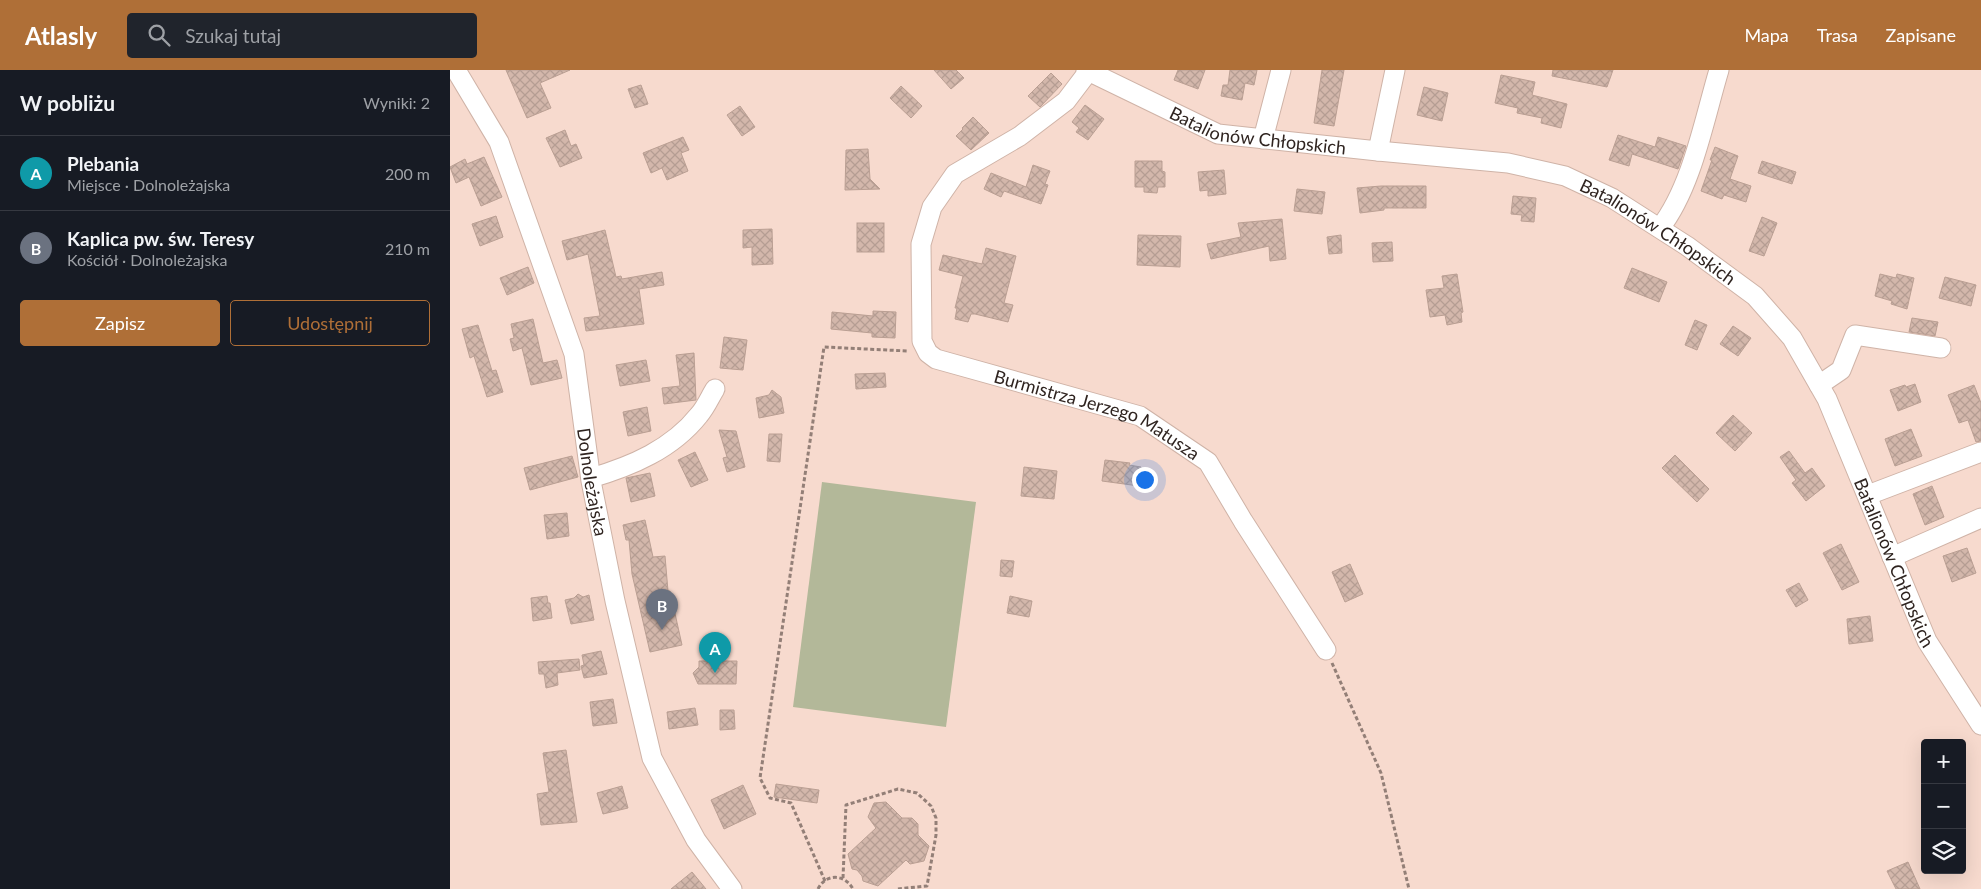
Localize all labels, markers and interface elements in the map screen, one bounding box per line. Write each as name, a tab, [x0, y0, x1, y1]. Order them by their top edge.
search box	[127, 13, 477, 58]
text: Atlasly	[25, 21, 97, 50]
icon: search	[145, 21, 173, 49]
text: Szukaj tutaj	[185, 24, 281, 47]
text: Mapa	[1744, 24, 1789, 46]
text: Trasa	[1817, 24, 1858, 46]
text: Zapisane	[1886, 24, 1956, 46]
text: W pobliżu	[20, 90, 115, 115]
text: Wyniki: 2	[363, 93, 430, 112]
street label: Batalionów Chłopskich	[1166, 101, 1347, 159]
text: Plebania	[67, 152, 139, 175]
text: A	[30, 164, 42, 183]
text: 200 m	[385, 164, 430, 183]
street label: Batalionów Chłopskich	[1577, 174, 1740, 289]
text: Miejsce · Dolnoleżajska	[67, 175, 230, 194]
text: Kaplica pw. św. Teresy	[67, 227, 254, 250]
text: B	[31, 239, 41, 258]
text: 210 m	[385, 239, 430, 258]
text: Kościół · Dolnoleżajska	[67, 250, 227, 269]
button: Zapisz	[20, 300, 220, 346]
button: Udostępnij	[230, 300, 430, 346]
street label: Burmistrza Jerzego Matusza	[992, 365, 1204, 464]
street label: Dolnoleżajska	[573, 426, 613, 538]
your location	[1132, 467, 1158, 493]
street label: Batalionów Chłopskich	[1850, 475, 1939, 651]
pin: B	[646, 589, 678, 630]
pin: A	[699, 632, 731, 673]
map controls	[1921, 739, 1966, 874]
button: +	[1921, 739, 1966, 784]
button: −	[1921, 784, 1966, 829]
button: layers	[1921, 829, 1966, 874]

